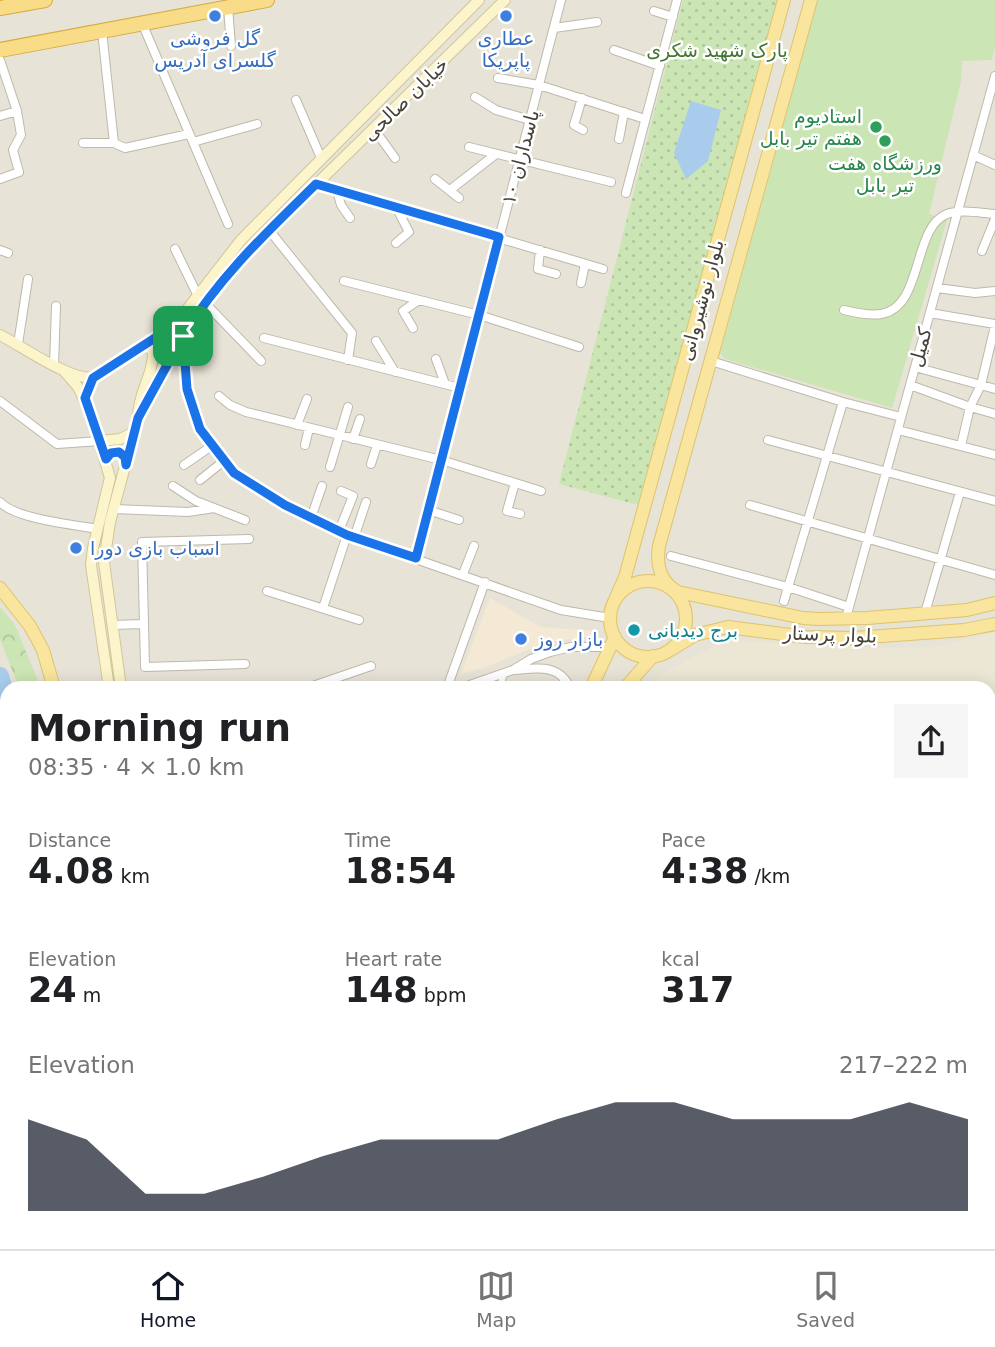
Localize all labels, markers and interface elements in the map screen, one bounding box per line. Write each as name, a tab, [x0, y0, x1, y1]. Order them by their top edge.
marker: گل فروشی گلسرای آدریس	[207, 8, 223, 24]
marker: عطاری پاپریکا	[498, 8, 514, 24]
place label: گل فروشی گلسرای آدریس	[154, 27, 277, 72]
place label: عطاری پاپریکا	[478, 27, 534, 72]
park label: پارک شهید شکری	[646, 39, 788, 62]
street label: خیابان صالحی	[358, 53, 452, 145]
place label: استادیوم هفتم تیر بابل	[760, 105, 862, 150]
street label: پاسداران ١٠	[497, 107, 544, 207]
marker: استادیوم هفتم تیر بابل	[868, 119, 884, 135]
marker: ورزشگاه هفت تیر بابل	[877, 133, 893, 149]
place label: ورزشگاه هفت تیر بابل	[828, 152, 942, 197]
street label: بلوار نوشیروانی	[674, 237, 729, 363]
pin	[153, 306, 213, 366]
icon: arrive	[164, 317, 202, 355]
street label: کمیل	[904, 324, 936, 369]
place label: اسباب بازی دورا	[90, 537, 220, 560]
marker: اسباب بازی دورا	[68, 540, 84, 556]
place label: برج دیدبانی	[648, 619, 738, 642]
street label: بلوار پرستار	[781, 621, 877, 648]
marker: برج دیدبانی	[626, 622, 642, 638]
place label: بازار روز	[534, 628, 603, 651]
marker: بازار روز	[513, 631, 529, 647]
button: share	[894, 704, 968, 778]
text: Morning run	[28, 706, 291, 750]
text: 08:35 · 4 × 1.0 km	[28, 754, 244, 780]
text: Distance	[28, 829, 111, 851]
text: Time	[345, 829, 391, 851]
text: Pace	[661, 829, 706, 851]
text: 4.08	[28, 851, 114, 891]
text: 18:54	[345, 851, 456, 891]
text: 4:38	[661, 851, 748, 891]
text: km	[114, 865, 150, 887]
text: /km	[748, 865, 790, 887]
text: Elevation	[28, 948, 116, 970]
text: Heart rate	[345, 948, 442, 970]
text: kcal	[661, 948, 700, 970]
text: 24	[28, 970, 77, 1010]
text: 148	[345, 970, 418, 1010]
text: 317	[661, 970, 734, 1010]
text: m	[77, 984, 101, 1006]
text: bpm	[418, 984, 466, 1006]
text: Elevation	[28, 1052, 135, 1078]
text: 217–222 m	[839, 1052, 968, 1078]
tab: Home	[140, 1267, 196, 1331]
tab: Map	[476, 1267, 516, 1331]
tab: Saved	[796, 1267, 855, 1331]

